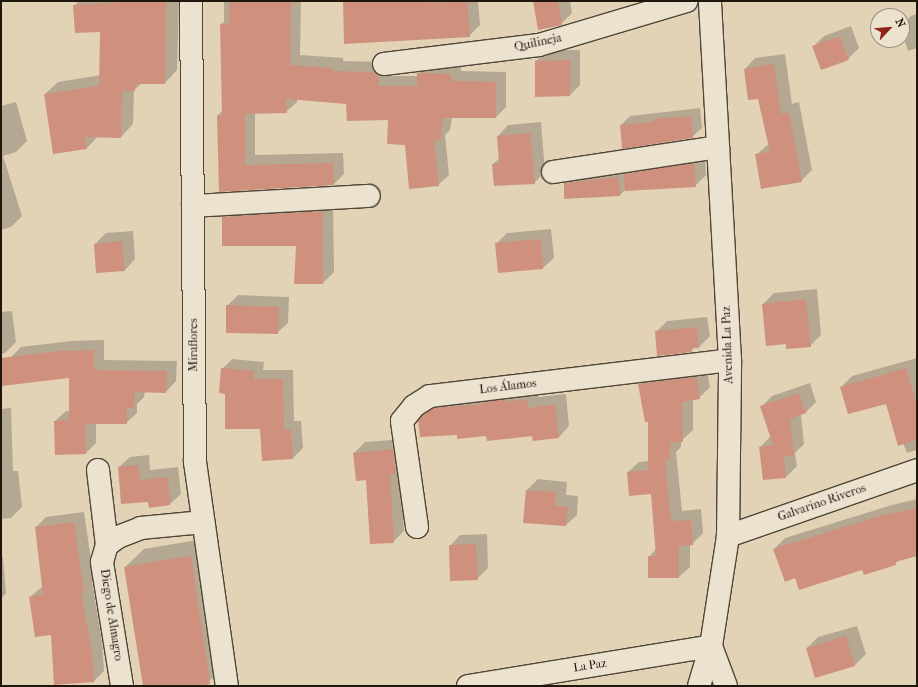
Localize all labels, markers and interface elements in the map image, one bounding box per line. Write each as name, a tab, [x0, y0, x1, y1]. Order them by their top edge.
north arrow	[870, 8, 910, 48]
text: N	[893, 16, 908, 30]
street label: Quilineja	[513, 31, 563, 55]
street label: Avenida La Paz	[719, 306, 737, 384]
street label: Miraflores	[187, 318, 201, 372]
street label: Los Álamos	[479, 376, 537, 398]
street label: Galvarino Riveros	[776, 481, 868, 525]
street label: Diego de Almagro	[97, 568, 125, 662]
street label: La Paz	[572, 656, 608, 676]

